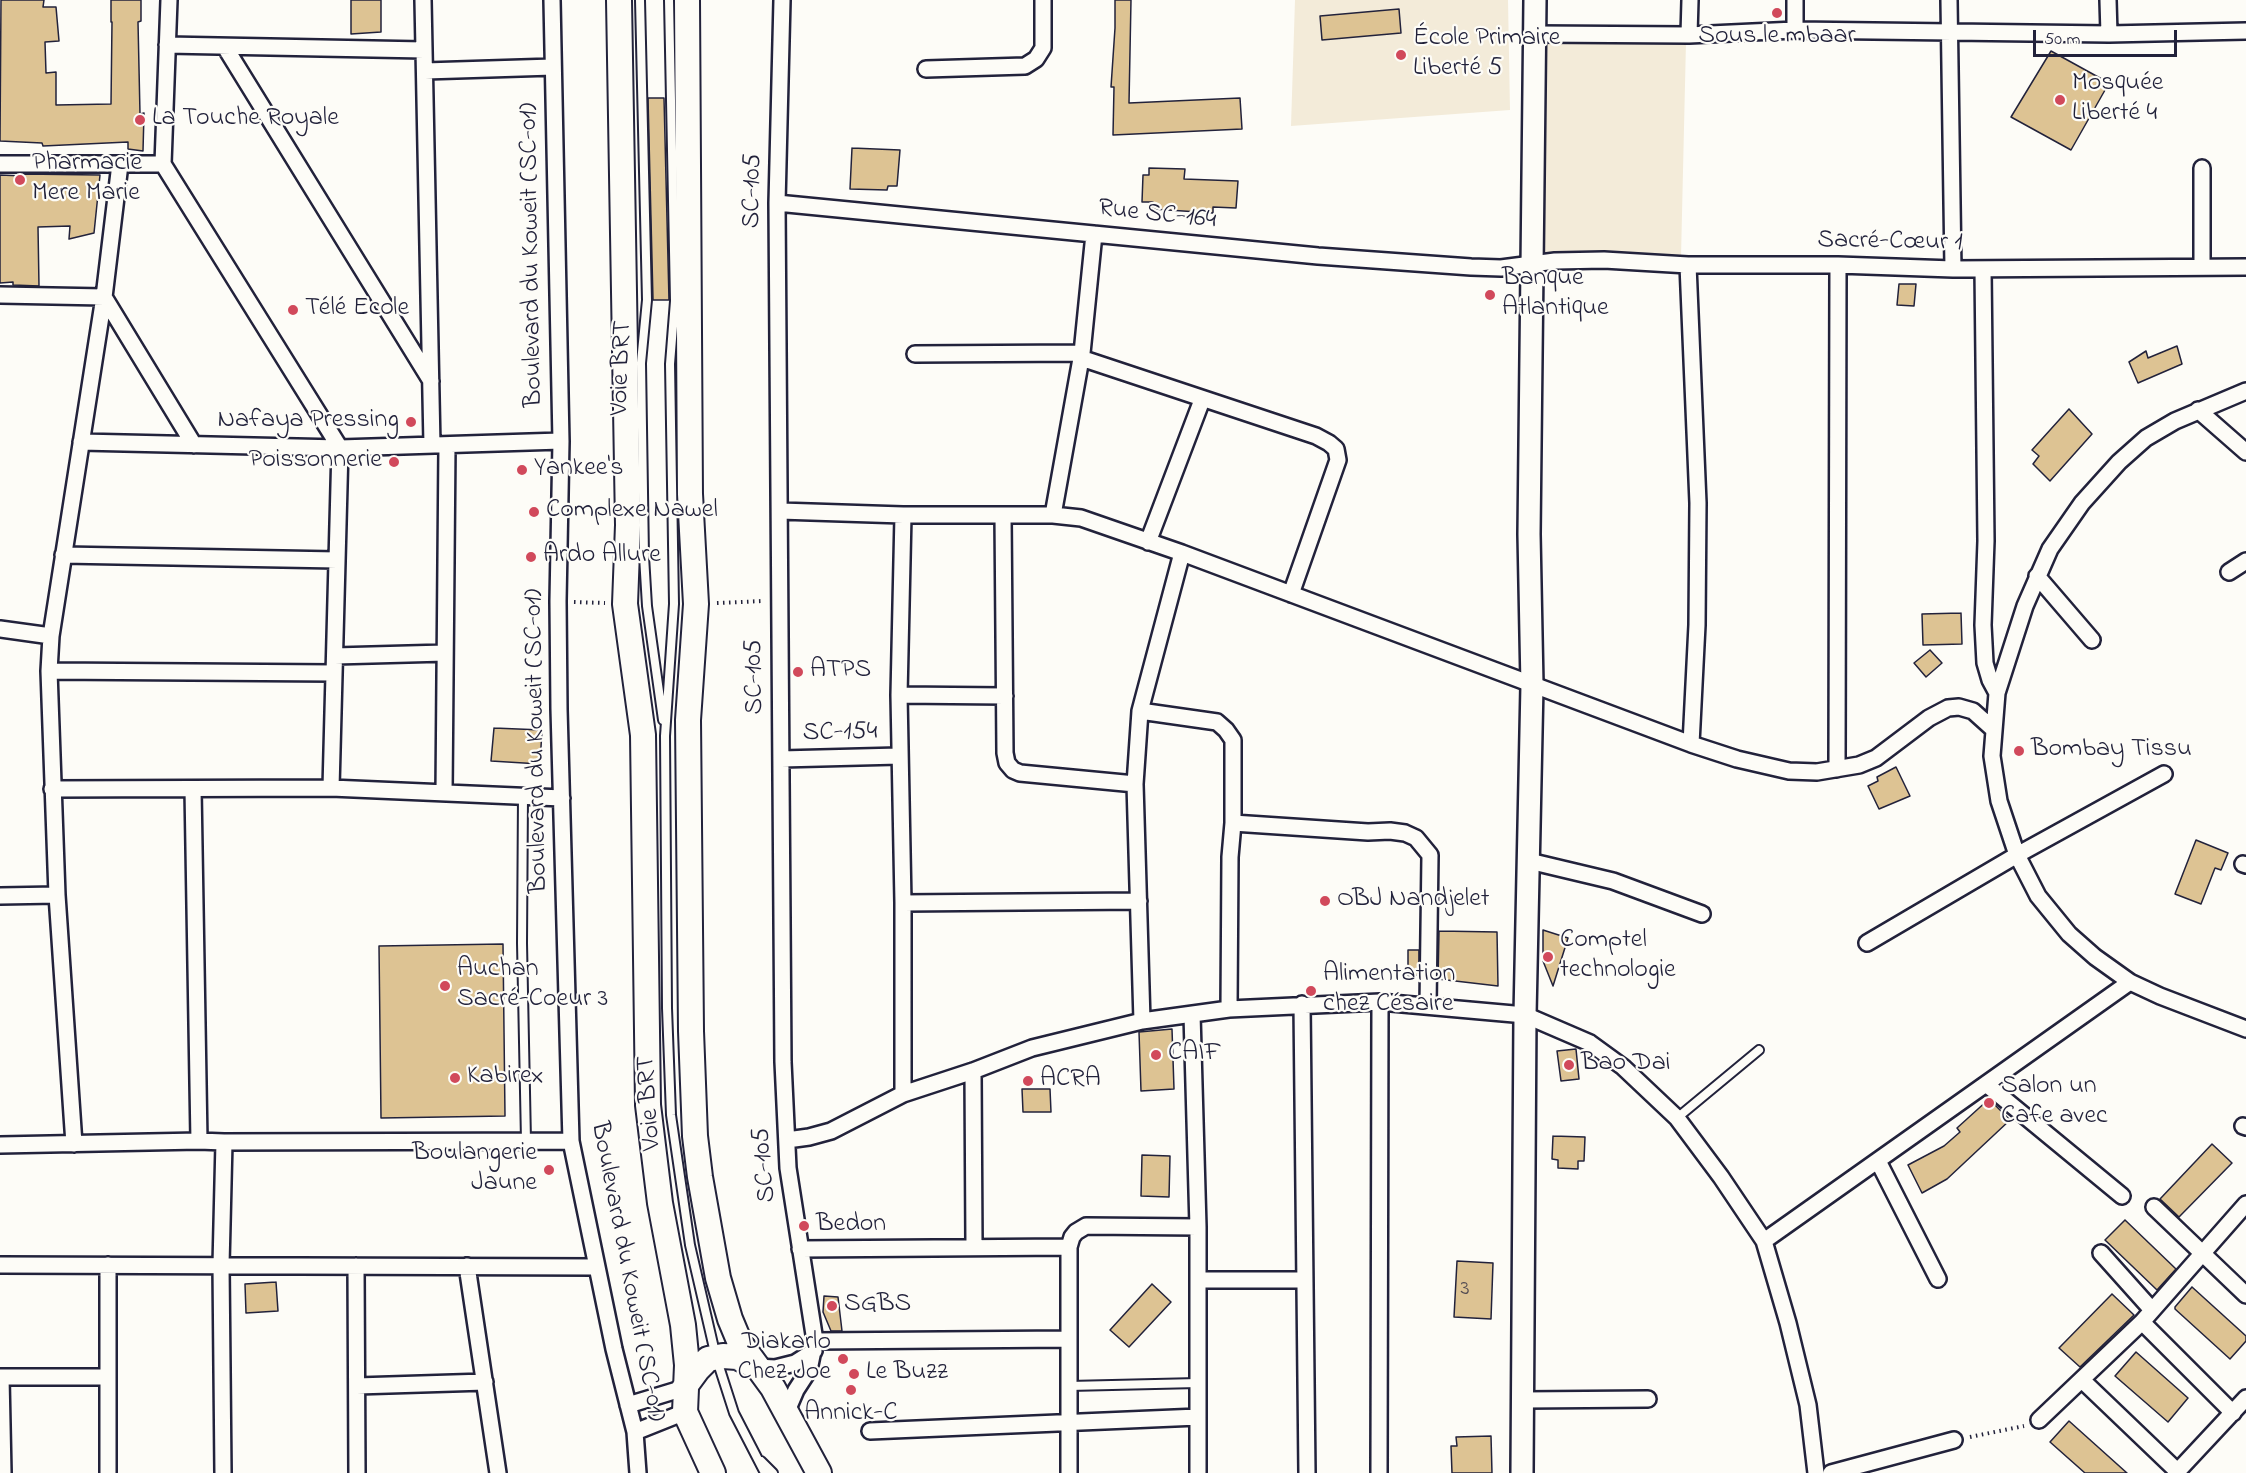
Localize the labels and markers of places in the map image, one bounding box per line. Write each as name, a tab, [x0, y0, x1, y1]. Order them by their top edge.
marker: Sous le mbaar	[1770, 6, 1784, 20]
place label: Sous le mbaar	[1698, 22, 1856, 54]
place label: École Primaire Liberté 5	[1413, 24, 1560, 86]
marker: École Primaire Liberté 5	[1394, 48, 1408, 62]
place label: Mosquée Liberté 4	[2072, 69, 2163, 130]
marker: Mosquée Liberté 4	[2053, 93, 2067, 107]
place label: La Touche Royale	[152, 104, 339, 136]
marker: La Touche Royale	[133, 113, 147, 127]
place label: Pharmacie Mere Marie	[32, 149, 142, 210]
marker: Pharmacie Mere Marie	[13, 173, 27, 187]
place label: Banque Atlantique	[1502, 264, 1609, 326]
marker: Banque Atlantique	[1483, 288, 1497, 302]
place label: Télé Ecole	[305, 294, 409, 326]
marker: Télé Ecole	[286, 303, 300, 317]
place label: Nafaya Pressing	[217, 406, 399, 438]
marker: Nafaya Pressing	[404, 415, 418, 429]
place label: Poissonnerie	[249, 446, 382, 478]
place label: Yankee's	[534, 454, 623, 486]
marker: Poissonnerie	[387, 455, 401, 469]
marker: Yankee's	[515, 463, 529, 477]
place label: Complexe Nawel	[546, 496, 718, 528]
marker: Complexe Nawel	[527, 505, 541, 519]
place label: Ardo Allure	[543, 541, 661, 573]
marker: Ardo Allure	[524, 550, 538, 564]
place label: ATPS	[810, 656, 871, 688]
marker: ATPS	[791, 665, 805, 679]
place label: Bombay Tissu	[2031, 735, 2192, 767]
marker: Bombay Tissu	[2012, 744, 2026, 758]
place label: OBJ Nandjelet	[1337, 885, 1490, 917]
marker: OBJ Nandjelet	[1318, 894, 1332, 908]
place label: Comptel technologie	[1560, 926, 1676, 988]
marker: Comptel technologie	[1541, 950, 1555, 964]
place label: Auchan Sacré-Coeur 3	[457, 955, 608, 1017]
place label: Alimentation chez Césaire	[1323, 960, 1455, 1022]
marker: Auchan Sacré-Coeur 3	[438, 979, 452, 993]
marker: Alimentation chez Césaire	[1304, 984, 1318, 998]
place label: CAIF	[1168, 1039, 1221, 1071]
marker: CAIF	[1149, 1048, 1163, 1062]
place label: Bao Dai	[1581, 1049, 1670, 1081]
marker: Bao Dai	[1562, 1058, 1576, 1072]
place label: Kabirex	[467, 1062, 543, 1094]
place label: ACRA	[1040, 1065, 1101, 1097]
marker: Kabirex	[448, 1071, 462, 1085]
place label: Salon un Cafe avec	[2001, 1072, 2108, 1134]
marker: ACRA	[1021, 1074, 1035, 1088]
marker: Salon un Cafe avec	[1982, 1096, 1996, 1110]
place label: Boulangerie Jaune	[412, 1139, 537, 1200]
marker: Boulangerie Jaune	[542, 1163, 556, 1177]
place label: Bedon	[816, 1210, 886, 1242]
marker: Bedon	[797, 1219, 811, 1233]
place label: SGBS	[844, 1290, 911, 1322]
marker: SGBS	[825, 1299, 839, 1313]
place label: Diakarlo Chez Joe	[737, 1328, 831, 1390]
marker: Diakarlo Chez Joe	[836, 1352, 850, 1366]
place label: Le Buzz	[866, 1358, 948, 1390]
marker: Le Buzz	[847, 1367, 861, 1381]
marker: Annick-C	[844, 1383, 858, 1397]
place label: Annick-C	[804, 1399, 898, 1431]

